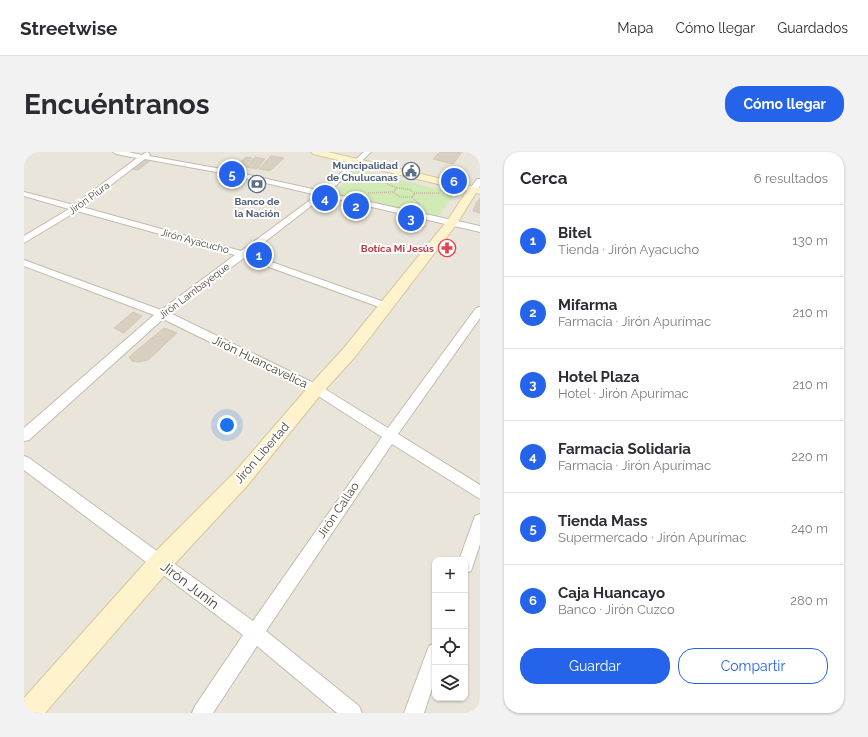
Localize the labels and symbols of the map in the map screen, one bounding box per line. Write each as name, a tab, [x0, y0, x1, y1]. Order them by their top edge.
pin: 5	[219, 159, 245, 189]
place label: Muncipalidad de Chulucanas	[327, 160, 399, 183]
public building icon: Muncipalidad de Chulucanas	[401, 161, 421, 181]
pin: 6	[441, 166, 467, 196]
bank icon: Banco de la Nación	[247, 174, 267, 194]
street label: Jirón Piura	[66, 179, 112, 217]
pin: 4	[312, 183, 338, 213]
pin: 2	[343, 191, 369, 221]
place label: Banco de la Nación	[234, 196, 280, 219]
pin: 3	[398, 203, 424, 233]
street label: Jirón Ayacucho	[160, 227, 230, 255]
pharmacy icon: Botíca Mi Jesús	[437, 238, 457, 258]
pin: 1	[246, 240, 272, 270]
place label: Botíca Mi Jesús	[361, 243, 434, 254]
street label: Jirón Lambayeque	[156, 261, 232, 321]
street label: Jirón Huancavelica	[210, 333, 310, 391]
your location	[217, 415, 237, 435]
street label: Jirón Libertad	[232, 420, 292, 486]
street label: Jirón Callao	[314, 479, 362, 541]
street label: Jirón Junín	[158, 558, 222, 612]

